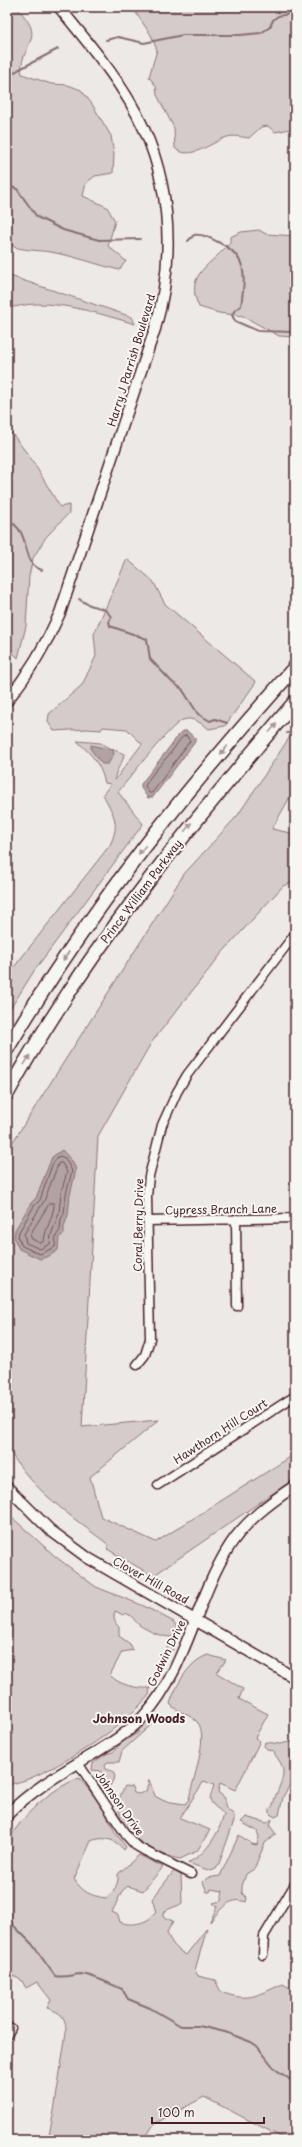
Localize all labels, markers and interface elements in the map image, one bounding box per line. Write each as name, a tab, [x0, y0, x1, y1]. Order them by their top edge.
street label: Harry J Parrish Boulevard	[103, 291, 159, 429]
one-way arrow	[268, 723, 277, 734]
one-way arrow	[220, 744, 229, 755]
one-way arrow	[184, 822, 193, 833]
street label: Prince William Parkway	[96, 835, 186, 947]
one-way arrow	[138, 845, 146, 856]
one-way arrow	[62, 950, 70, 961]
one-way arrow	[23, 1054, 30, 1066]
street label: Coral Berry Drive	[129, 1178, 147, 1272]
street label: Cypress Branch Lane	[165, 1200, 277, 1218]
street label: Hawthorn Hill Court	[170, 1394, 271, 1468]
street label: Clover Hill Road	[110, 1552, 192, 1608]
street label: Godwin Drive	[143, 1617, 190, 1689]
district label: Johnson Woods	[93, 1709, 186, 1727]
street label: Johnson Drive	[91, 1767, 149, 1839]
scale bar	[152, 2099, 264, 2125]
text: 100 m	[158, 2103, 195, 2121]

